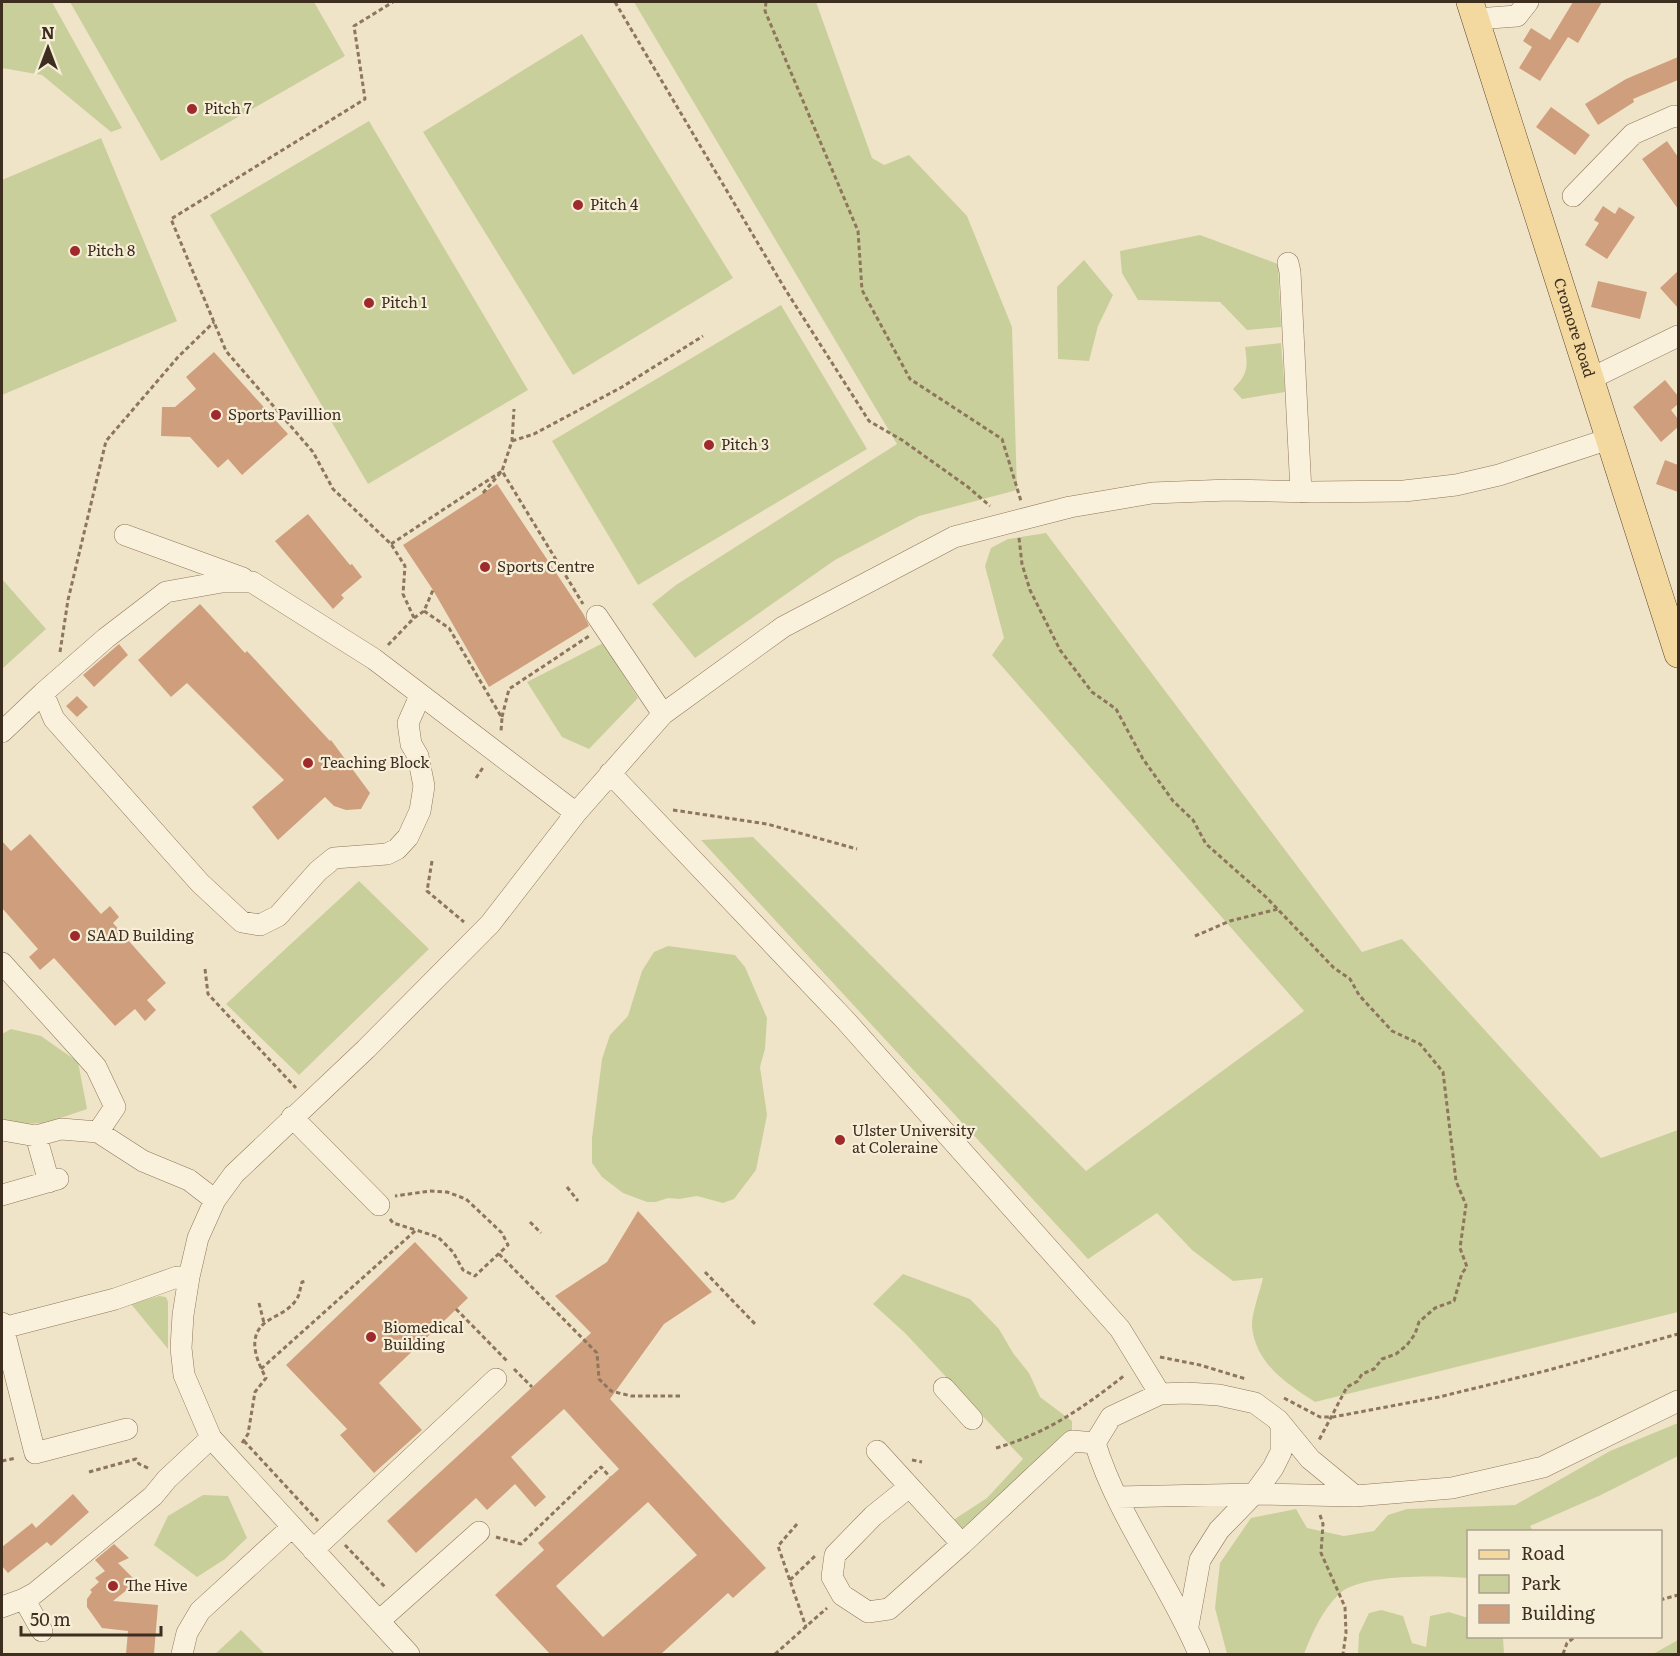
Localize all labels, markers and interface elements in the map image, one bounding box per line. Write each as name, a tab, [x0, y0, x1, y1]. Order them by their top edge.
north arrow	[18, 18, 78, 78]
text: N	[41, 20, 55, 44]
place label: Pitch 7	[204, 96, 252, 119]
marker: Pitch 7	[185, 102, 199, 116]
place label: Pitch 4	[590, 192, 638, 215]
marker: Pitch 4	[571, 198, 585, 212]
place label: Pitch 8	[87, 238, 135, 261]
marker: Pitch 8	[68, 244, 82, 258]
street label: Cromore Road	[1549, 275, 1602, 380]
place label: Pitch 1	[381, 290, 427, 313]
marker: Pitch 1	[362, 296, 376, 310]
place label: Sports Pavillion	[228, 402, 342, 425]
marker: Sports Pavillion	[209, 408, 223, 422]
place label: Pitch 3	[721, 432, 769, 455]
marker: Pitch 3	[702, 438, 716, 452]
place label: Sports Centre	[497, 554, 595, 577]
marker: Sports Centre	[478, 560, 492, 574]
place label: Teaching Block	[320, 750, 430, 773]
marker: Teaching Block	[301, 756, 315, 770]
place label: SAAD Building	[87, 923, 195, 946]
marker: SAAD Building	[68, 929, 82, 943]
place label: Ulster University at Coleraine	[852, 1118, 975, 1158]
marker: Ulster University at Coleraine	[833, 1133, 847, 1147]
place label: Biomedical Building	[383, 1315, 464, 1355]
marker: Biomedical Building	[364, 1330, 378, 1344]
legend	[1467, 1530, 1662, 1638]
text: Road	[1521, 1539, 1565, 1566]
text: Park	[1521, 1569, 1562, 1596]
place label: The Hive	[125, 1573, 188, 1596]
marker: The Hive	[106, 1579, 120, 1593]
scale bar	[21, 1599, 160, 1637]
text: Building	[1521, 1599, 1596, 1626]
text: 50 m	[30, 1605, 71, 1632]

